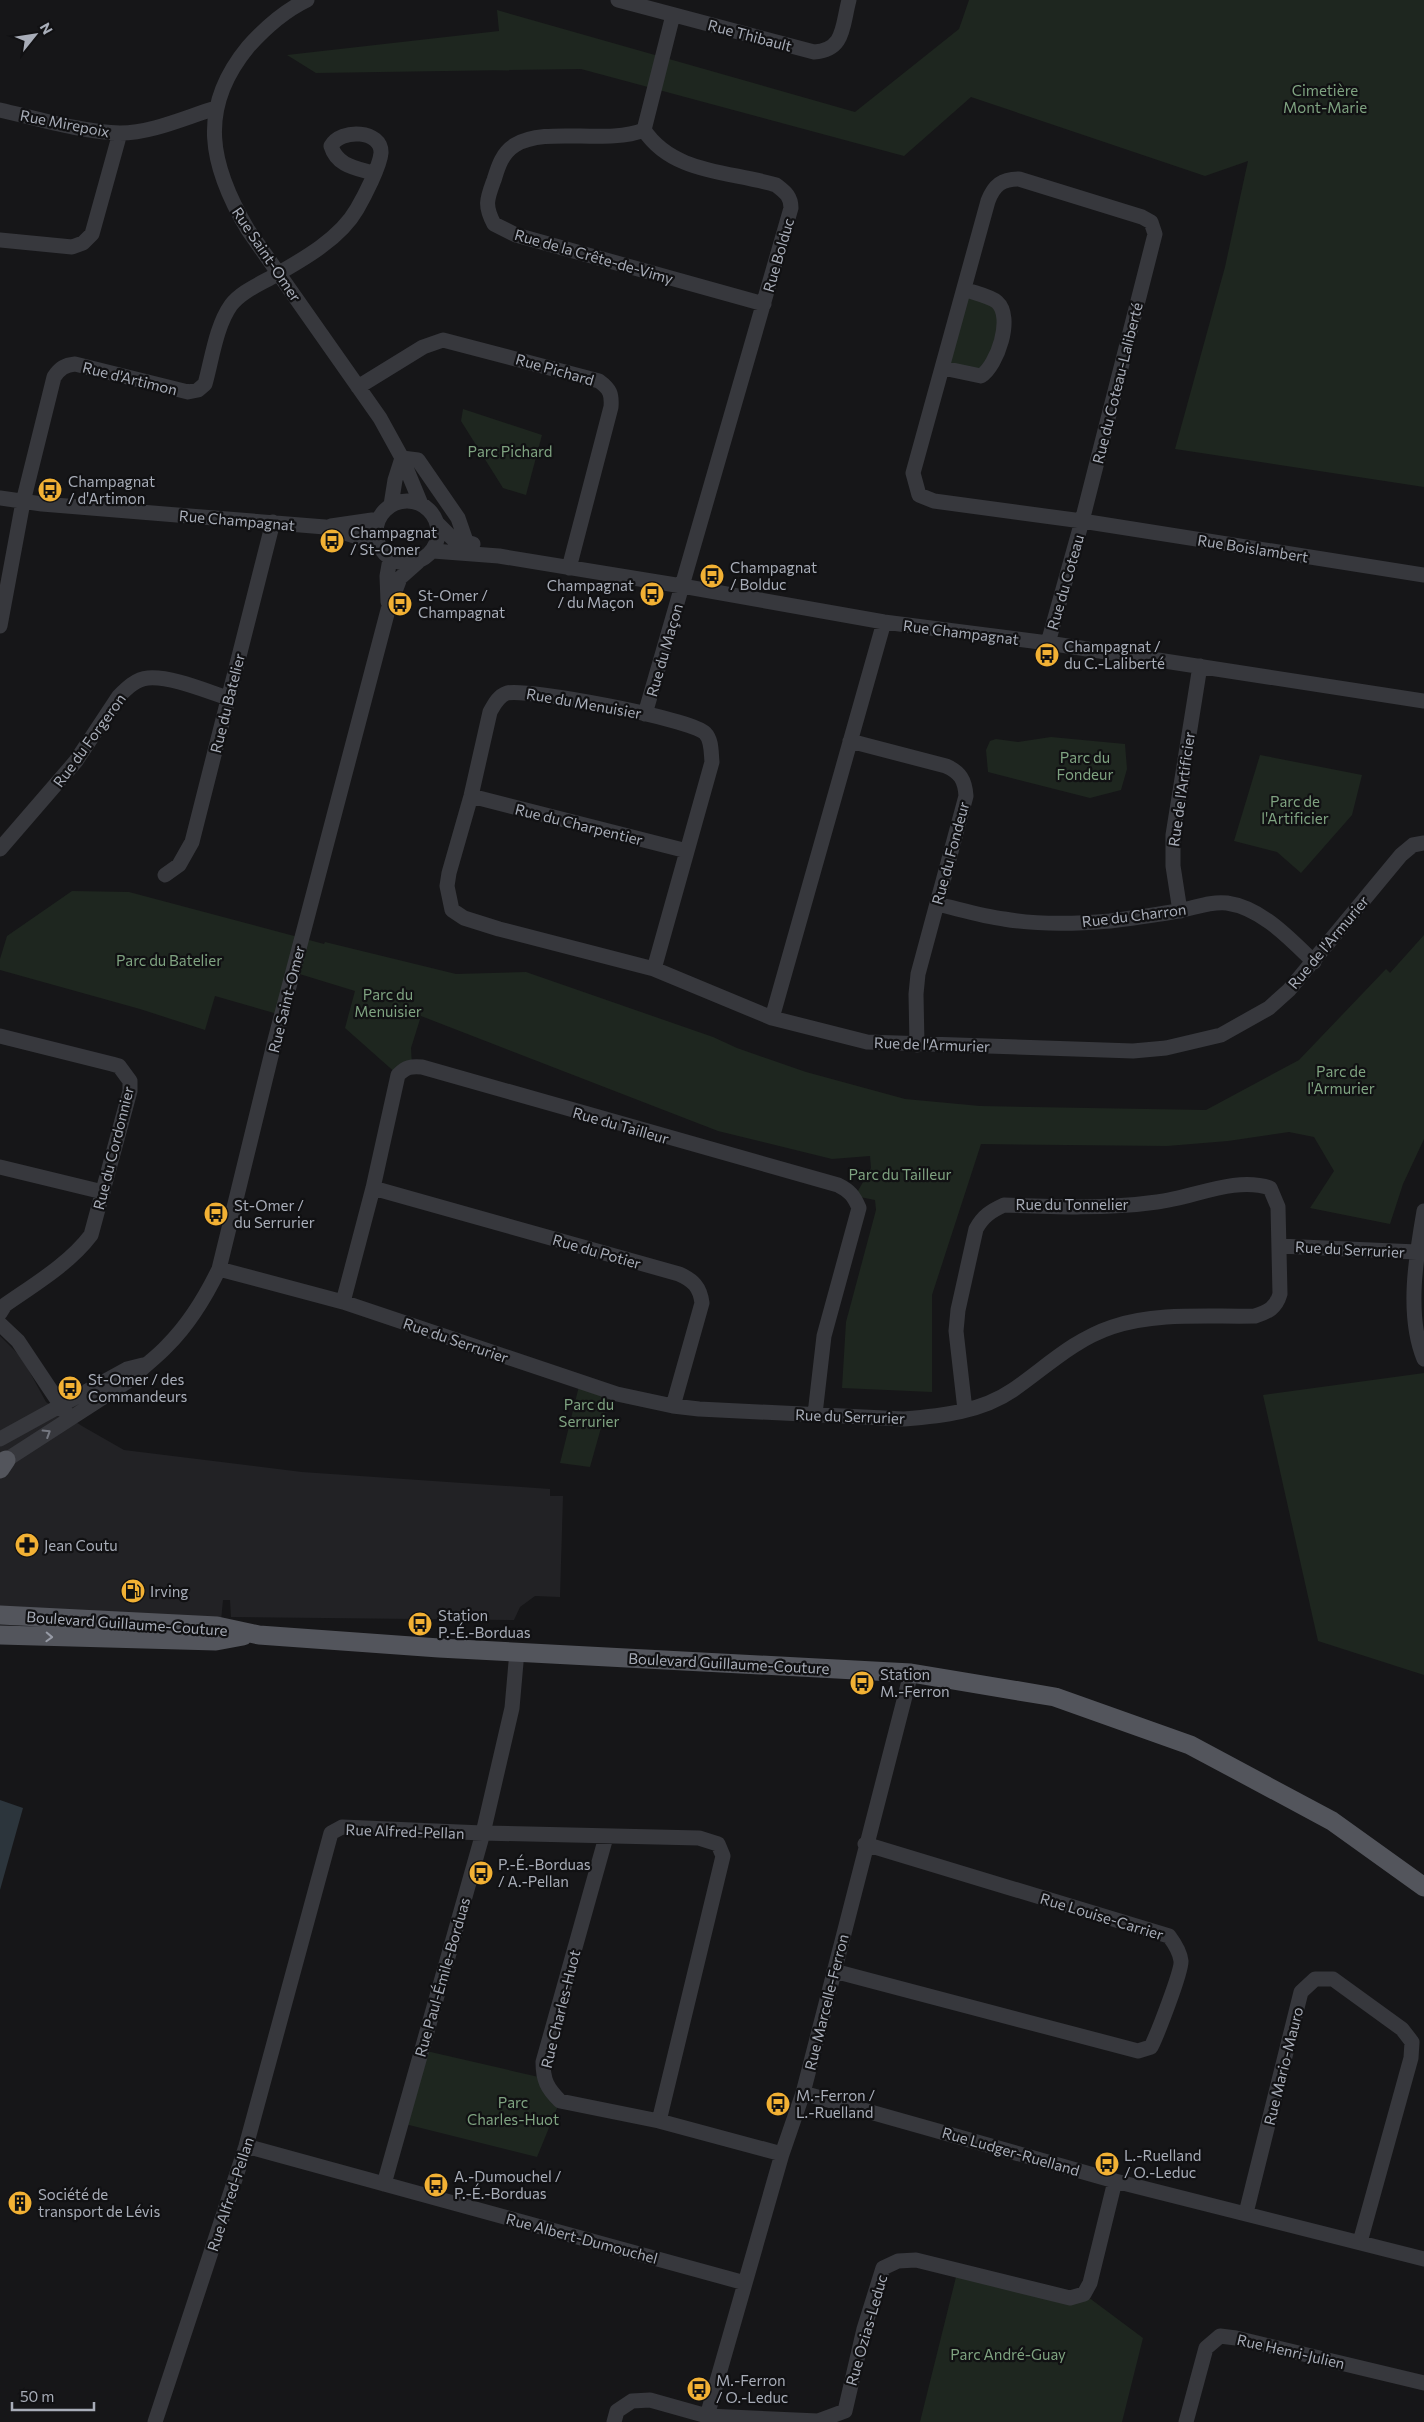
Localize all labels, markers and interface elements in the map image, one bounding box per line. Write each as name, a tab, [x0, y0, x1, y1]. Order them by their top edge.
north arrow	[10, 10, 60, 60]
street label: Rue Thibault	[706, 15, 794, 55]
text: N	[37, 19, 57, 37]
park label: Cimetière Mont-Marie	[1283, 81, 1367, 116]
street label: Rue Mirepoix	[19, 106, 111, 140]
street label: Rue Saint-Omer	[229, 203, 305, 305]
street label: Rue Bolduc	[759, 216, 797, 294]
street label: Rue de la Crête-de-Vimy	[513, 225, 676, 287]
street label: Rue du Coteau-Laliberté	[1088, 300, 1146, 465]
street label: Rue Pichard	[514, 349, 596, 389]
street label: Rue d'Artimon	[81, 358, 179, 398]
park label: Parc Pichard	[468, 442, 552, 460]
place label: Champagnat / d'Artimon	[68, 472, 155, 507]
bus stop icon: Champagnat / d'Artimon	[37, 477, 63, 503]
street label: Rue Champagnat	[178, 506, 296, 534]
place label: Champagnat / St-Omer	[350, 523, 437, 558]
bus stop icon: Champagnat / St-Omer	[319, 528, 345, 554]
street label: Rue Boislambert	[1196, 530, 1310, 566]
street label: Rue du Coteau	[1043, 532, 1087, 632]
place label: Champagnat / Bolduc	[730, 558, 817, 593]
bus stop icon: Champagnat / Bolduc	[699, 563, 725, 589]
place label: Champagnat / du Maçon	[547, 576, 634, 611]
bus stop icon: Champagnat / du Maçon	[639, 581, 665, 607]
place label: St-Omer / Champagnat	[418, 586, 505, 621]
bus stop icon: St-Omer / Champagnat	[387, 591, 413, 617]
street label: Rue du Maçon	[642, 601, 686, 699]
street label: Rue Champagnat	[902, 616, 1020, 648]
place label: Champagnat / du C.-Laliberté	[1064, 637, 1165, 672]
bus stop icon: Champagnat / du C.-Laliberté	[1034, 642, 1060, 668]
street label: Rue du Batelier	[206, 651, 248, 755]
street label: Rue du Menuisier	[525, 684, 643, 722]
street label: Rue du Forgeron	[49, 690, 129, 790]
street label: Rue de l'Artificier	[1164, 730, 1198, 848]
park label: Parc du Fondeur	[1057, 748, 1113, 783]
park label: Parc de l'Artificier	[1261, 792, 1329, 827]
street label: Rue du Charpentier	[513, 799, 645, 849]
street label: Rue du Fondeur	[928, 800, 972, 906]
street label: Rue de l'Armurier	[1284, 892, 1372, 992]
street label: Rue du Charron	[1081, 900, 1187, 930]
street label: Rue Saint-Omer	[264, 943, 308, 1055]
park label: Parc du Batelier	[116, 951, 222, 969]
park label: Parc du Menuisier	[354, 985, 422, 1020]
street label: Rue de l'Armurier	[874, 1033, 990, 1055]
park label: Parc de l'Armurier	[1307, 1062, 1375, 1097]
street label: Rue du Cordonnier	[89, 1084, 137, 1212]
street label: Rue du Tailleur	[571, 1103, 671, 1147]
park label: Parc du Tailleur	[848, 1165, 952, 1183]
street label: Rue du Tonnelier	[1015, 1195, 1129, 1213]
place label: St-Omer / du Serrurier	[234, 1196, 315, 1231]
bus stop icon: St-Omer / du Serrurier	[203, 1201, 229, 1227]
street label: Rue du Potier	[551, 1230, 643, 1272]
street label: Rue du Serrurier	[1295, 1237, 1405, 1261]
street label: Rue du Serrurier	[401, 1314, 511, 1366]
place label: St-Omer / des Commandeurs	[88, 1370, 188, 1405]
bus stop icon: St-Omer / des Commandeurs	[57, 1375, 83, 1401]
park label: Parc du Serrurier	[559, 1395, 619, 1430]
street label: Rue du Serrurier	[795, 1405, 905, 1427]
one-way arrow	[41, 1430, 50, 1440]
pharmacy icon: Jean Coutu	[14, 1532, 40, 1558]
place label: Jean Coutu	[44, 1536, 118, 1554]
fuel station icon: Irving	[120, 1578, 146, 1604]
place label: Irving	[150, 1582, 188, 1600]
place label: Station P.-É.-Borduas	[438, 1606, 531, 1641]
street label: Boulevard Guillaume-Couture	[26, 1607, 228, 1639]
bus stop icon: Station P.-É.-Borduas	[407, 1611, 433, 1637]
one-way arrow	[45, 1631, 53, 1642]
street label: Boulevard Guillaume-Couture	[628, 1649, 830, 1677]
place label: Station M.-Ferron	[880, 1665, 950, 1700]
bus stop icon: Station M.-Ferron	[849, 1670, 875, 1696]
street label: Rue Alfred-Pellan	[345, 1820, 465, 1842]
place label: P.-É.-Borduas / A.-Pellan	[498, 1854, 591, 1890]
bus stop icon: P.-É.-Borduas / A.-Pellan	[468, 1860, 494, 1886]
street label: Rue Louise-Carrier	[1038, 1889, 1166, 1943]
street label: Rue Paul-Émile-Borduas	[410, 1895, 473, 2059]
street label: Rue Marcelle-Ferron	[800, 1932, 852, 2072]
street label: Rue Charles-Huot	[537, 1948, 583, 2070]
street label: Rue Mario-Mauro	[1260, 2005, 1306, 2127]
place label: M.-Ferron / L.-Ruelland	[796, 2086, 876, 2121]
bus stop icon: M.-Ferron / L.-Ruelland	[765, 2091, 791, 2117]
park label: Parc Charles-Huot	[467, 2093, 559, 2128]
street label: Rue Ludger-Ruelland	[940, 2123, 1082, 2179]
street label: Rue Alfred-Pellan	[203, 2135, 257, 2253]
place label: L.-Ruelland / O.-Leduc	[1124, 2146, 1201, 2181]
bus stop icon: L.-Ruelland / O.-Leduc	[1094, 2151, 1120, 2177]
place label: A.-Dumouchel / P.-É.-Borduas	[454, 2167, 562, 2202]
bus stop icon: A.-Dumouchel / P.-É.-Borduas	[423, 2172, 449, 2198]
place label: Société de transport de Lévis	[38, 2185, 160, 2220]
building icon: Société de transport de Lévis	[7, 2190, 33, 2216]
street label: Rue Albert-Dumouchel	[504, 2209, 660, 2267]
street label: Rue Ozias-Leduc	[842, 2272, 890, 2388]
street label: Rue Henri-Julien	[1235, 2330, 1347, 2372]
park label: Parc André-Guay	[950, 2345, 1066, 2363]
place label: M.-Ferron / O.-Leduc	[716, 2371, 788, 2406]
bus stop icon: M.-Ferron / O.-Leduc	[686, 2376, 712, 2402]
scale bar	[12, 2380, 95, 2412]
text: 50 m	[20, 2387, 54, 2405]

